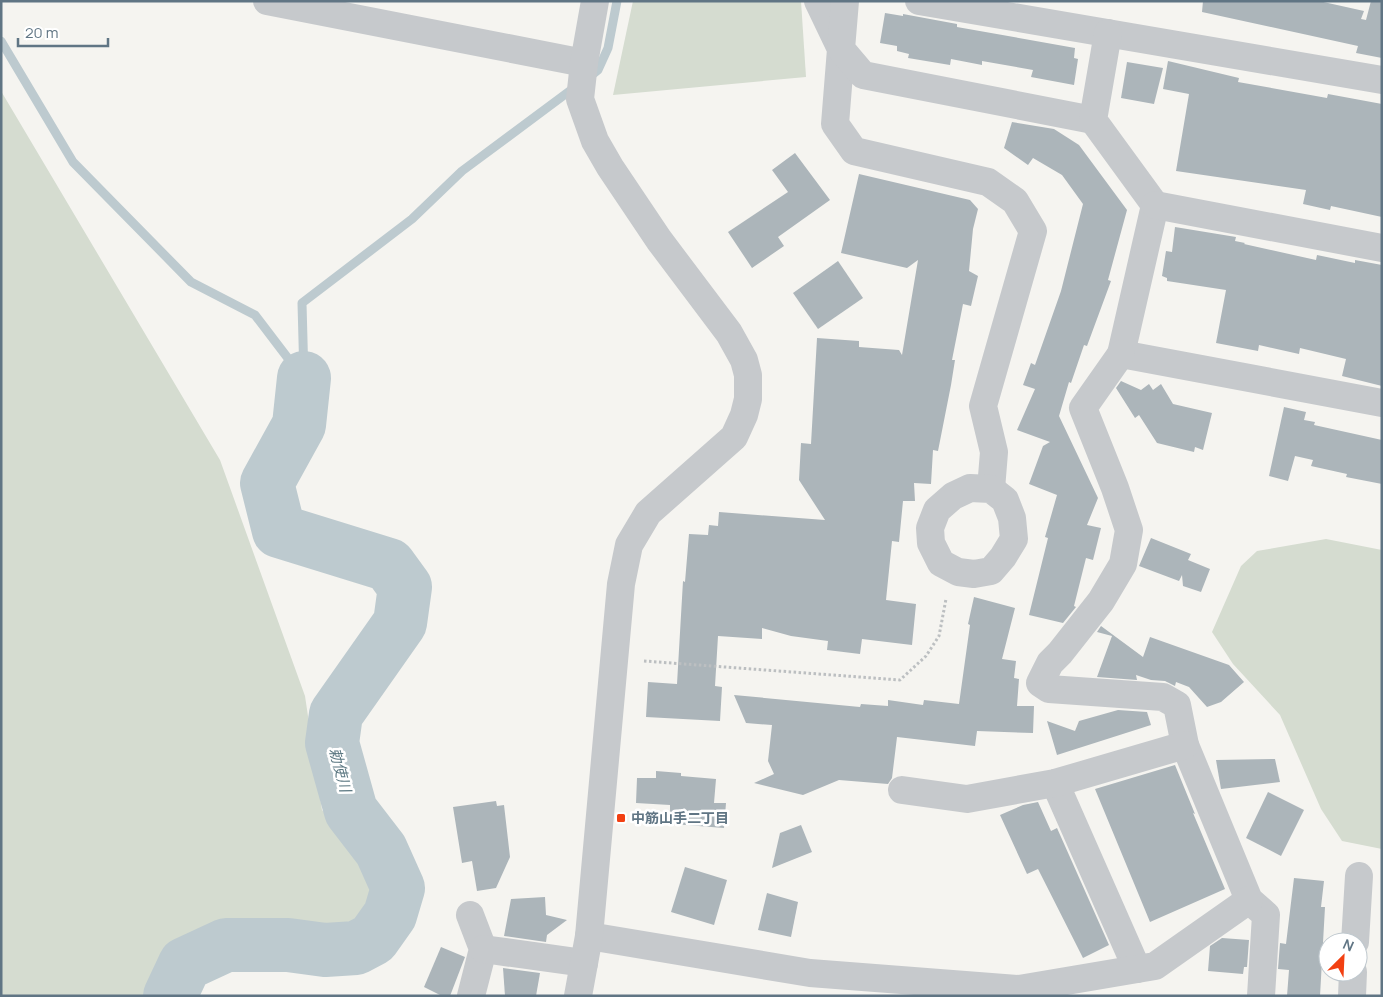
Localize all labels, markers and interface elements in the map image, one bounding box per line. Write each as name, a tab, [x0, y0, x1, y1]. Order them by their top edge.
scale bar	[18, 15, 108, 47]
text: 20 m	[25, 22, 58, 43]
water label: 勅使川	[325, 745, 357, 796]
place label: 中筋山手二丁目	[631, 808, 729, 827]
marker: 中筋山手二丁目	[615, 812, 627, 824]
north arrow	[1318, 932, 1368, 982]
text: N	[1340, 934, 1357, 955]

